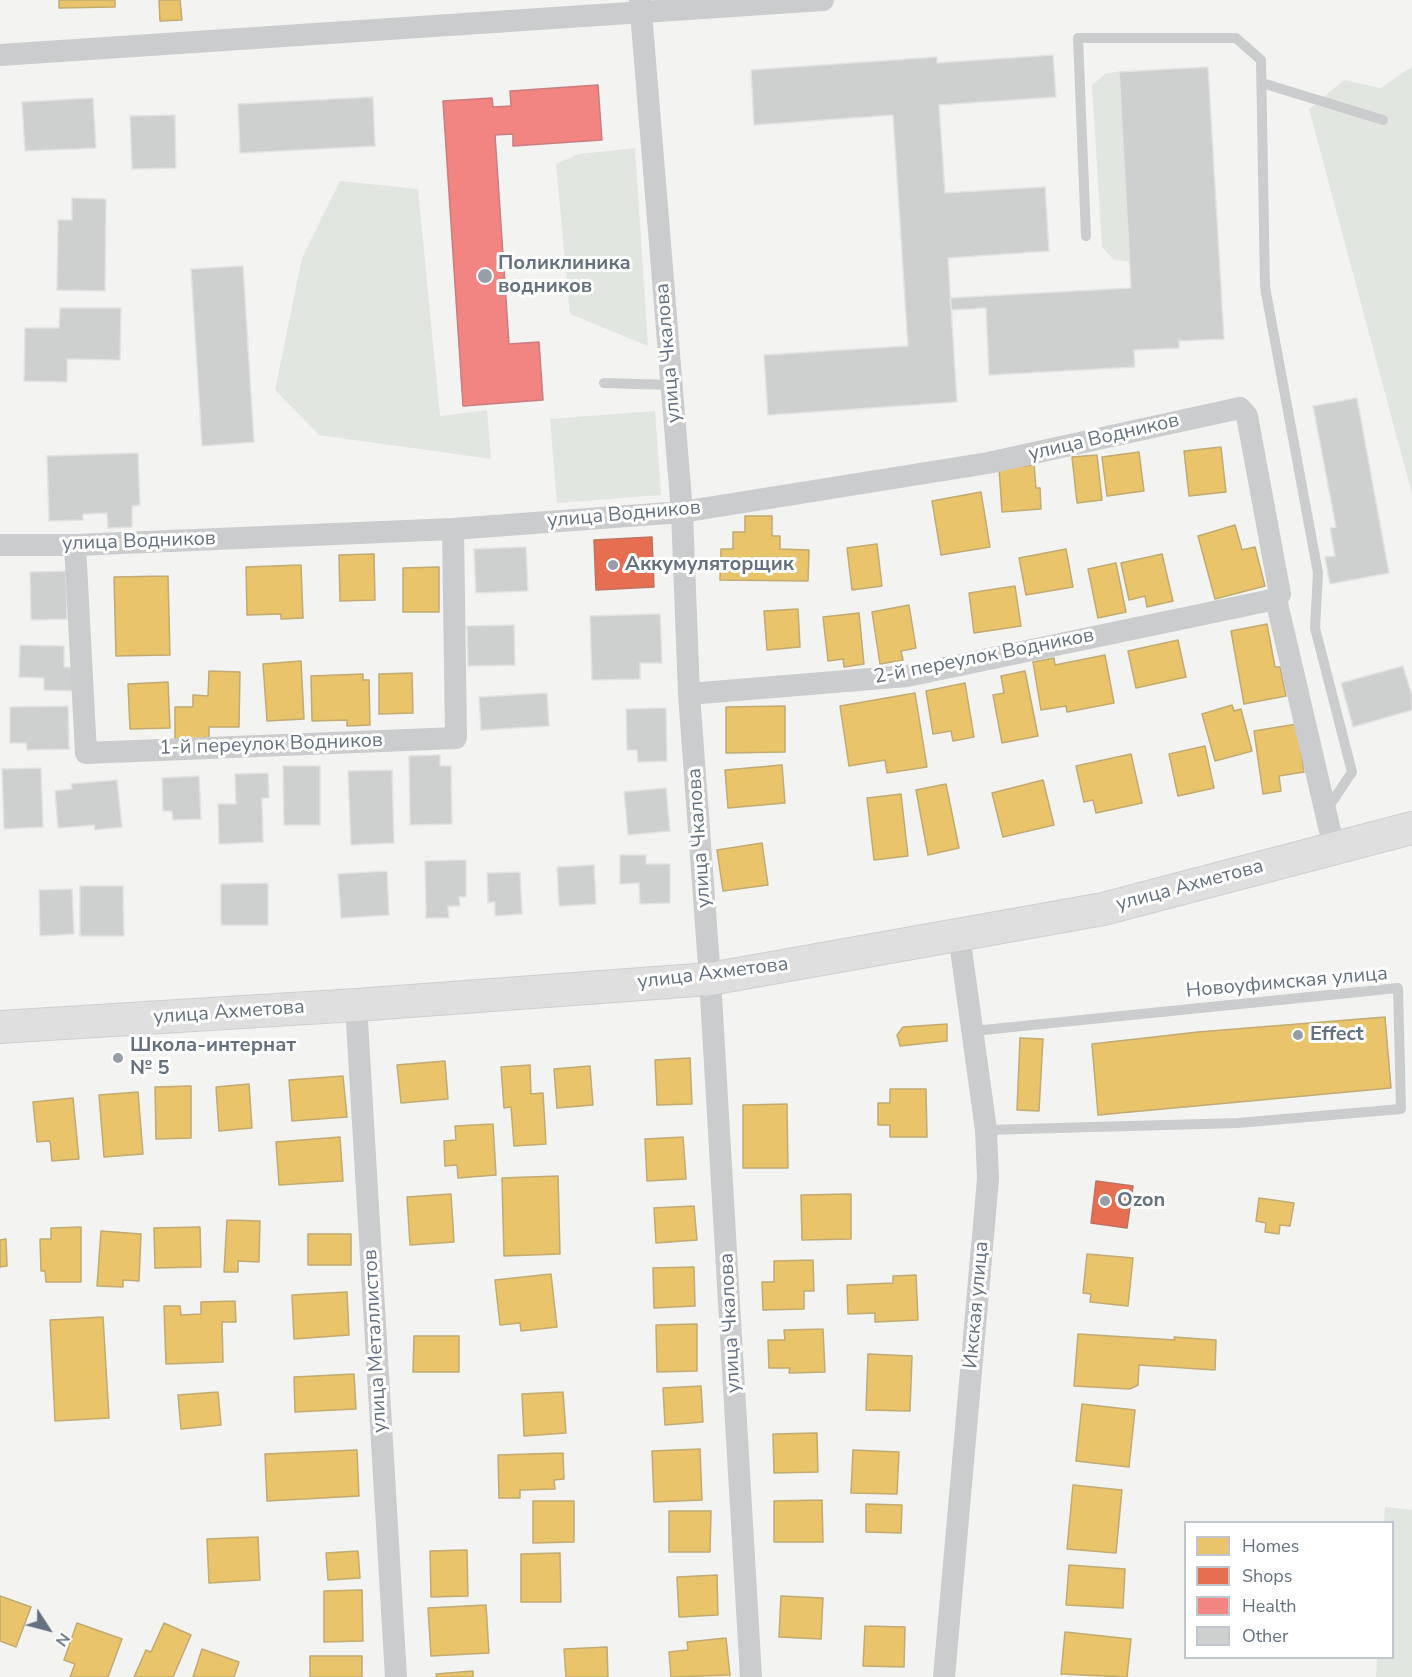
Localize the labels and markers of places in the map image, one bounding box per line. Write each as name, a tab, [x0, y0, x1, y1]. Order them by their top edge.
place label: Поликлиника водников	[498, 252, 631, 299]
marker: Поликлиника водников	[476, 267, 494, 285]
place label: Аккумуляторщик	[625, 553, 794, 577]
marker: Аккумуляторщик	[606, 558, 620, 572]
place label: Effect	[1310, 1023, 1364, 1047]
marker: Effect	[1291, 1028, 1305, 1042]
place label: Школа-интернат № 5	[130, 1034, 296, 1081]
marker: Школа-интернат № 5	[111, 1051, 125, 1065]
place label: Ozon	[1117, 1189, 1165, 1213]
marker: Ozon	[1098, 1194, 1112, 1208]

